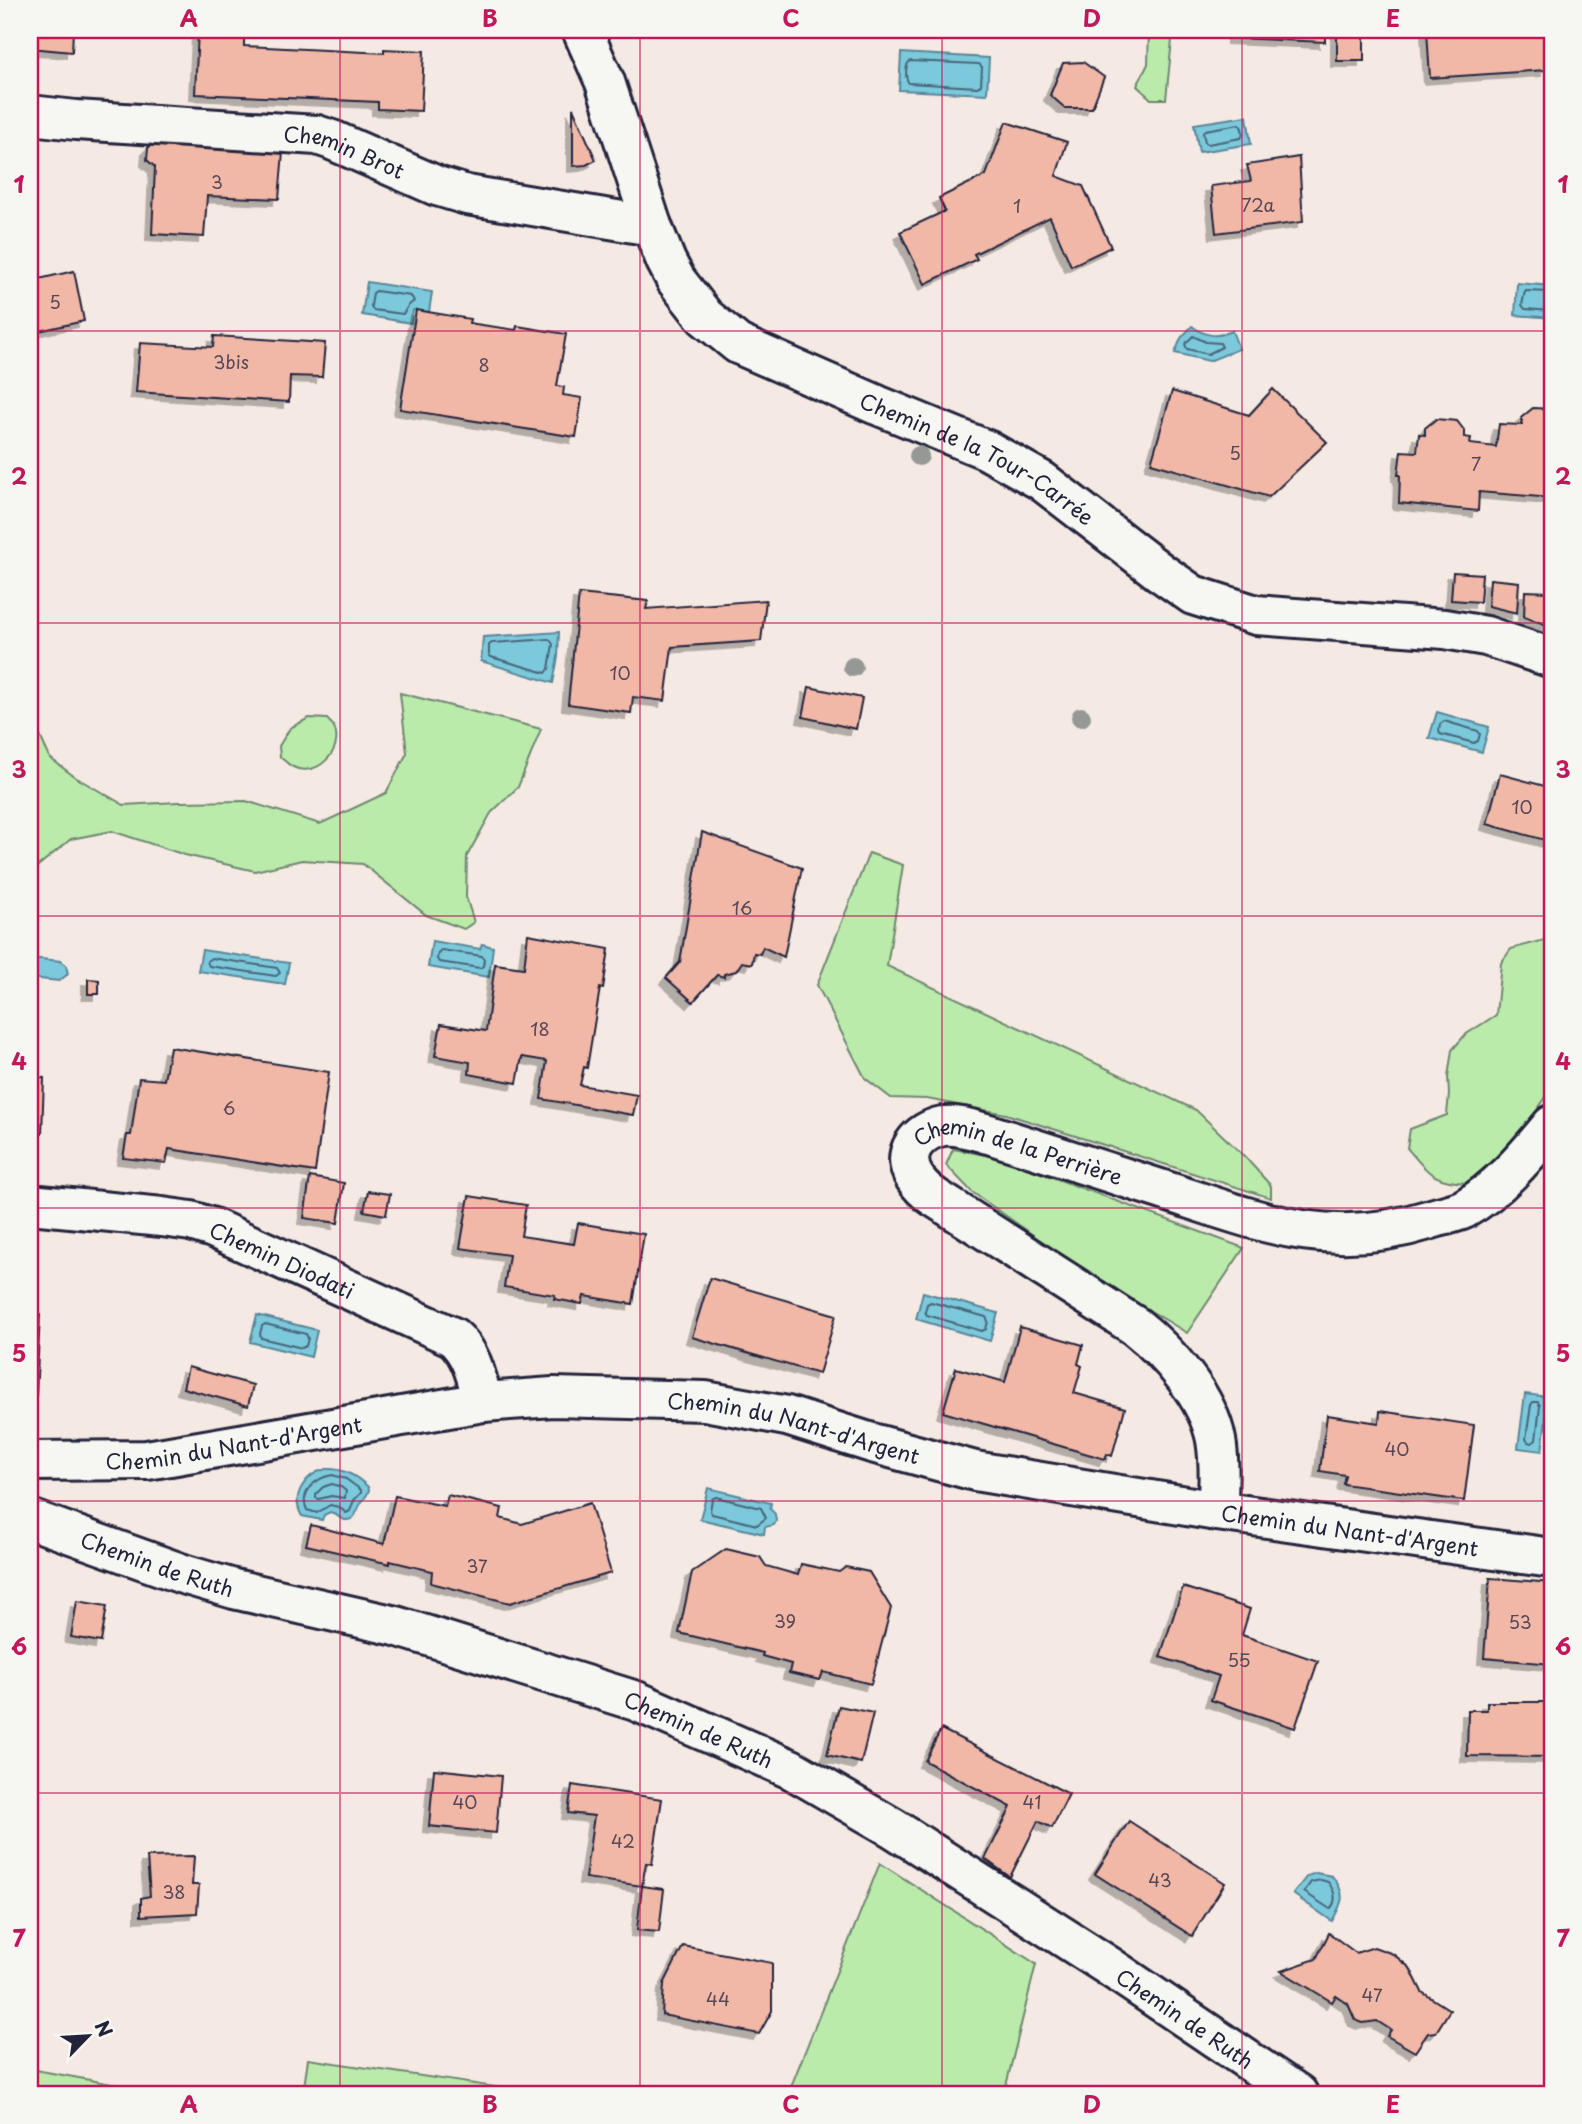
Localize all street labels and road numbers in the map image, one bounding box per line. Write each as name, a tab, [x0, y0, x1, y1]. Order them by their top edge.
street label: Chemin Brot	[283, 117, 410, 186]
street label: Chemin de la Tour-Carrée	[855, 384, 1102, 532]
street label: Chemin de la Perrière	[905, 1109, 1127, 1192]
street label: Chemin Diodati	[205, 1213, 360, 1306]
street label: Chemin du Nant-d'Argent	[667, 1384, 923, 1471]
street label: Chemin du Nant-d'Argent	[105, 1407, 364, 1476]
street label: Chemin du Nant-d'Argent	[1219, 1496, 1481, 1564]
street label: Chemin de Ruth	[76, 1523, 238, 1604]
street label: Chemin de Ruth	[620, 1682, 779, 1775]
street label: Chemin de Ruth	[1110, 1960, 1261, 2076]

